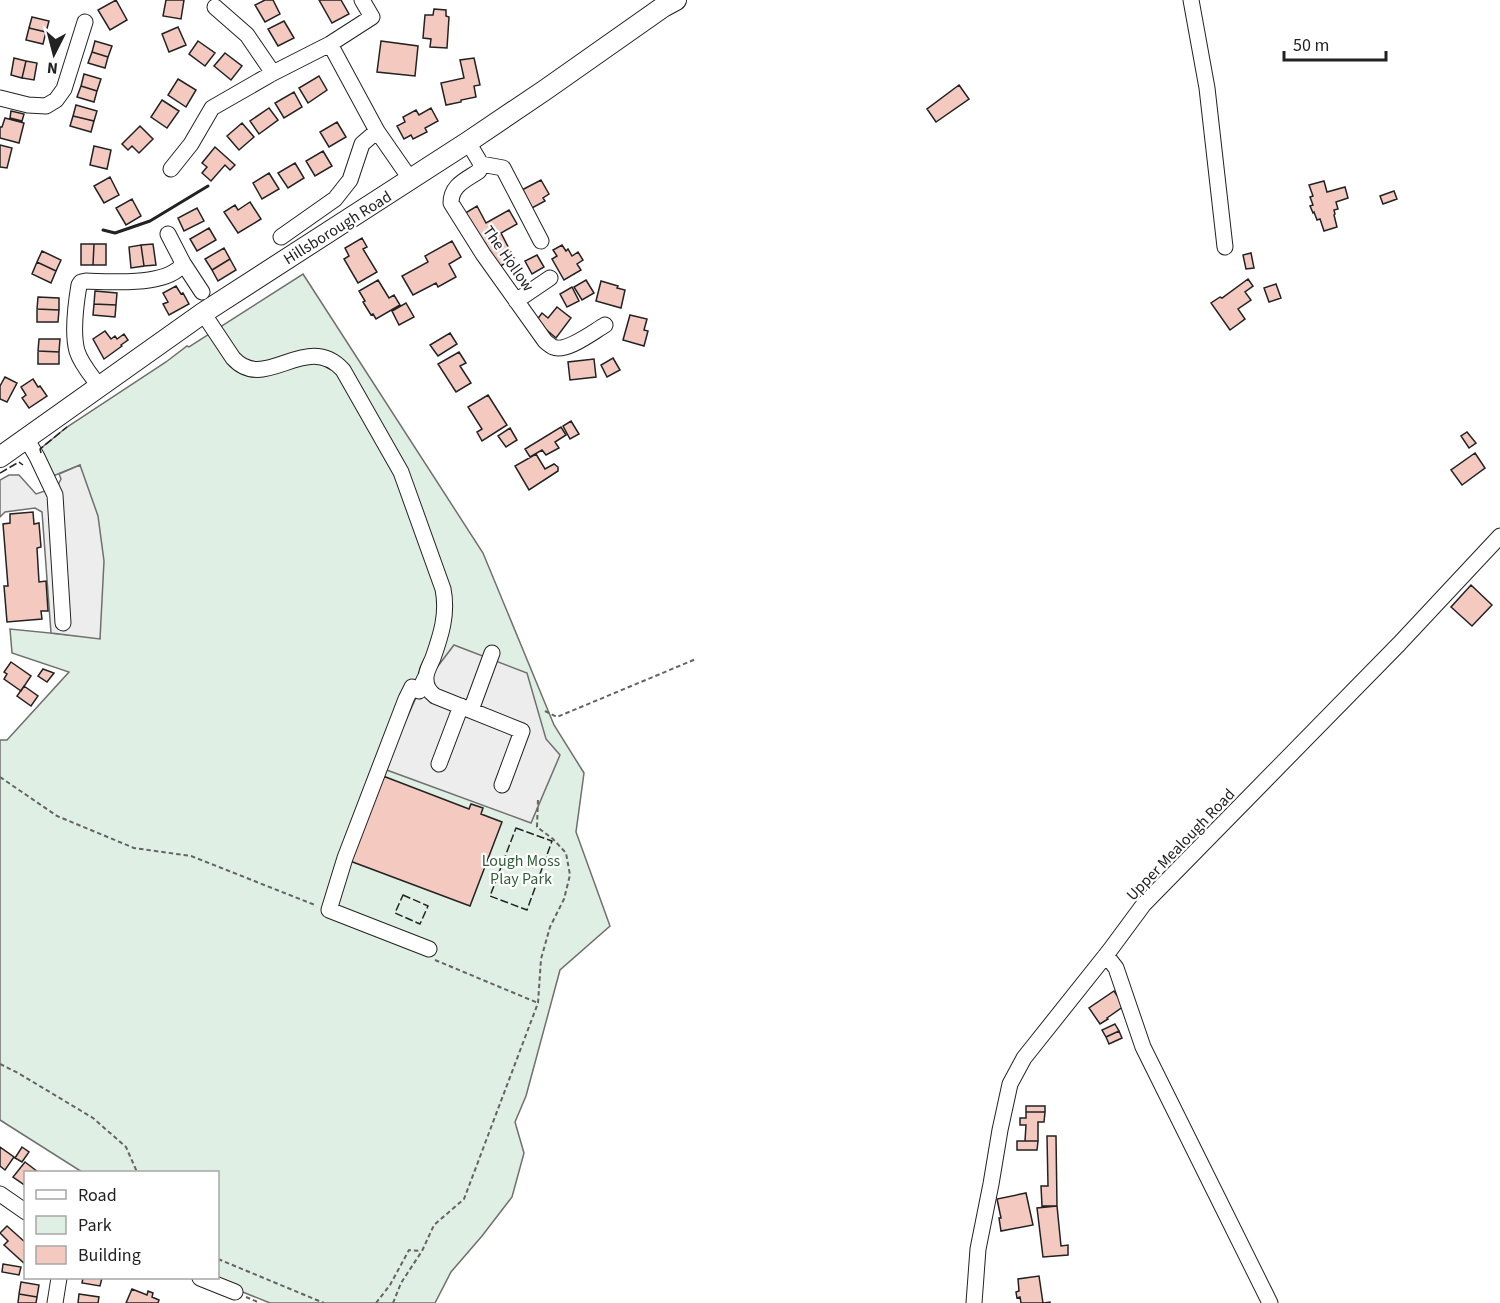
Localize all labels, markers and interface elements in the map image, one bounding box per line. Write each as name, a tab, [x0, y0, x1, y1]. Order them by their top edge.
north arrow	[24, 24, 84, 84]
scale bar	[1284, 24, 1386, 62]
text: 50 m	[1293, 33, 1329, 58]
text: N	[46, 56, 59, 79]
street label: Hillsborough Road	[279, 186, 396, 270]
street label: The Hollow	[477, 221, 539, 296]
street label: Upper Mealough Road	[1121, 784, 1240, 906]
park label: Lough Moss Play Park	[482, 850, 561, 890]
legend	[24, 1171, 219, 1279]
text: Road	[78, 1183, 117, 1208]
text: Park	[78, 1213, 112, 1238]
text: Building	[78, 1243, 141, 1268]

